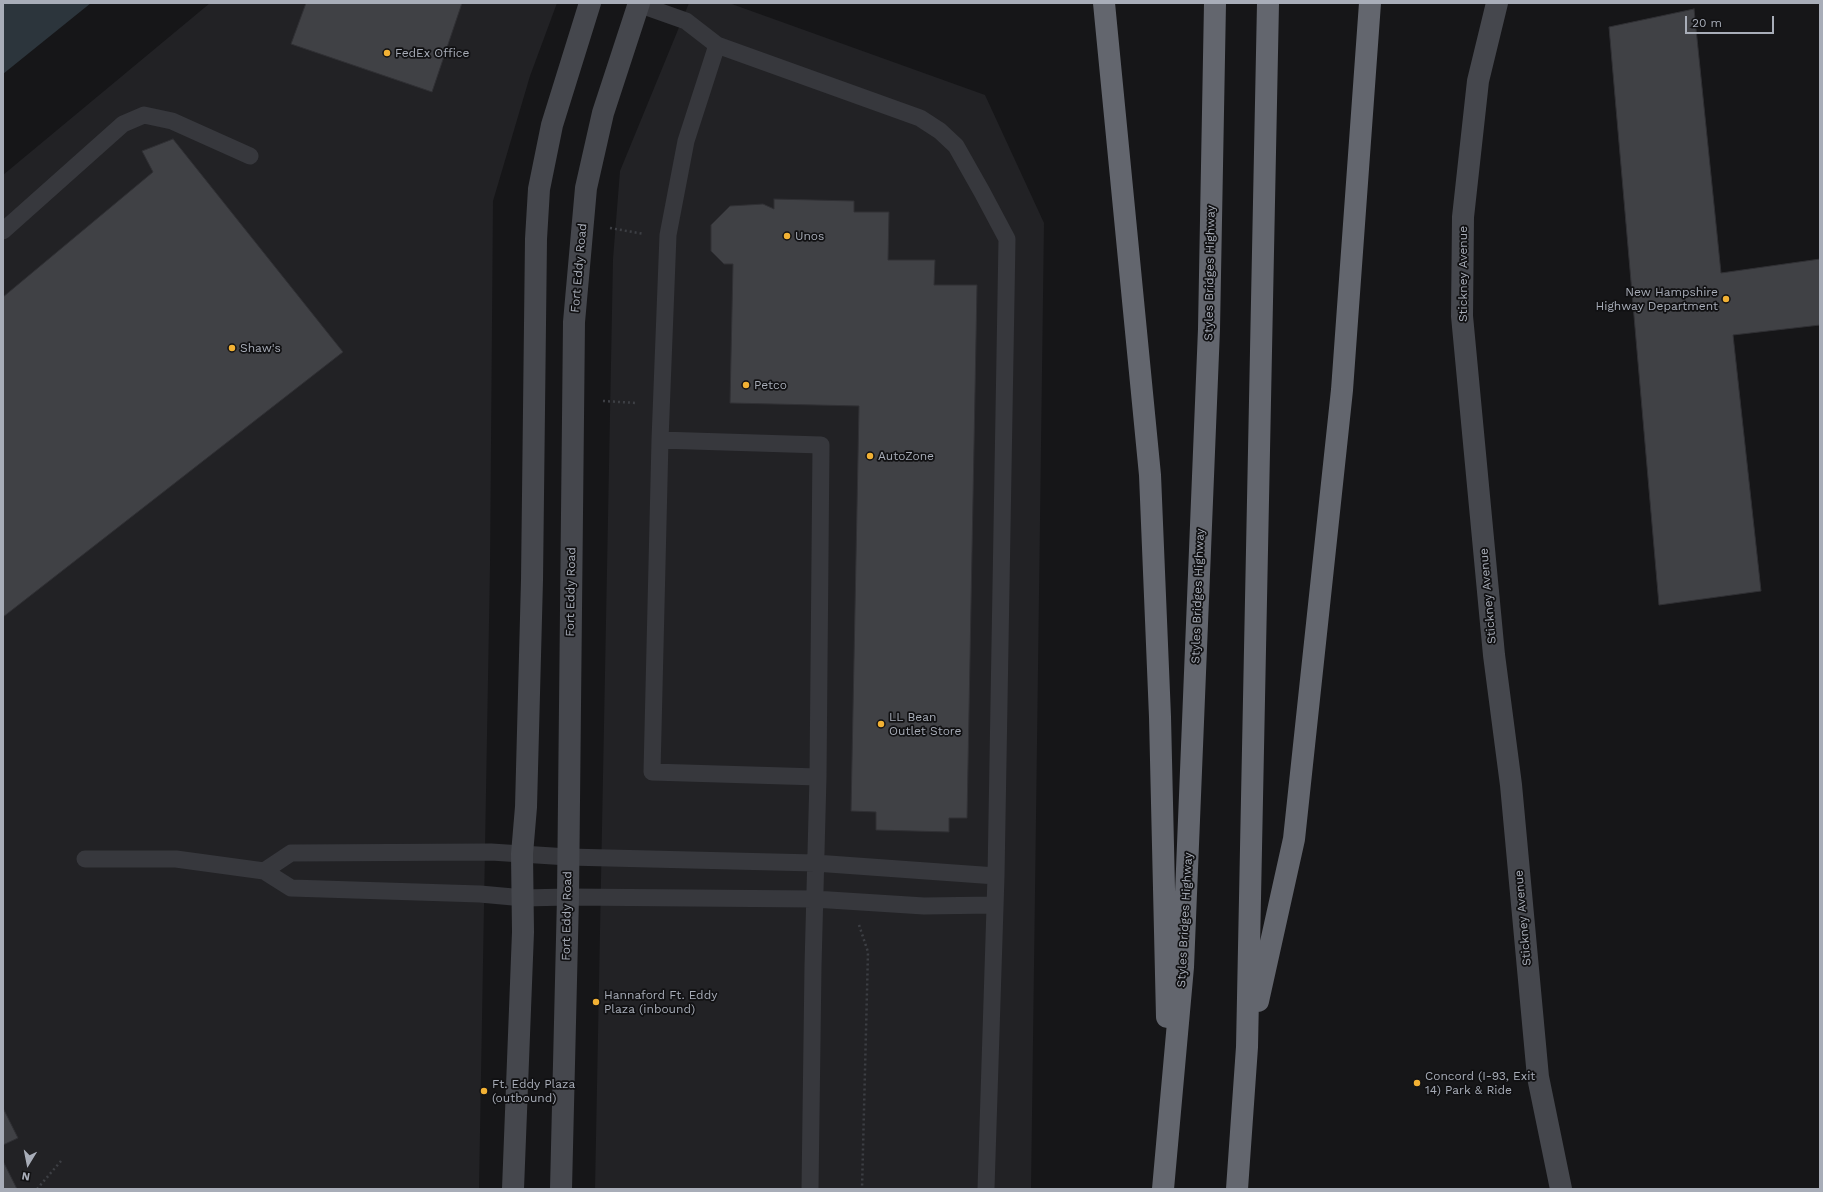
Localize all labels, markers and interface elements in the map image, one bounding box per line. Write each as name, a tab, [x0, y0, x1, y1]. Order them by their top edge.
scale bar	[1687, 8, 1776, 34]
text: 20 m	[1692, 16, 1722, 30]
place label: FedEx Office	[395, 46, 469, 60]
marker: FedEx Office	[382, 48, 392, 58]
street label: Styles Bridges Highway	[1202, 205, 1218, 341]
street label: Fort Eddy Road	[568, 223, 590, 313]
street label: Stickney Avenue	[1456, 226, 1470, 322]
place label: Unos	[795, 229, 824, 243]
marker: Unos	[782, 231, 792, 241]
place label: New Hampshire Highway Department	[1595, 285, 1718, 313]
marker: New Hampshire Highway Department	[1721, 294, 1731, 304]
place label: Shaw's	[240, 341, 281, 355]
marker: Shaw's	[227, 343, 237, 353]
place label: Petco	[754, 378, 787, 392]
marker: Petco	[741, 380, 751, 390]
place label: AutoZone	[878, 449, 934, 463]
marker: AutoZone	[865, 451, 875, 461]
street label: Styles Bridges Highway	[1188, 528, 1208, 664]
street label: Fort Eddy Road	[563, 547, 579, 637]
street label: Stickney Avenue	[1477, 547, 1499, 645]
place label: LL Bean Outlet Store	[889, 710, 961, 738]
marker: LL Bean Outlet Store	[876, 719, 886, 729]
street label: Styles Bridges Highway	[1174, 852, 1196, 988]
street label: Stickney Avenue	[1512, 869, 1534, 967]
street label: Fort Eddy Road	[559, 871, 575, 961]
place label: Hannaford Ft. Eddy Plaza (inbound)	[604, 988, 717, 1016]
marker: Hannaford Ft. Eddy Plaza (inbound)	[591, 997, 601, 1007]
place label: Concord (I-93, Exit 14) Park & Ride	[1425, 1069, 1535, 1097]
place label: Ft. Eddy Plaza (outbound)	[492, 1077, 575, 1105]
marker: Concord (I-93, Exit 14) Park & Ride	[1412, 1078, 1422, 1088]
marker: Ft. Eddy Plaza (outbound)	[479, 1086, 489, 1096]
north arrow	[8, 1144, 48, 1184]
text: N	[21, 1169, 31, 1183]

